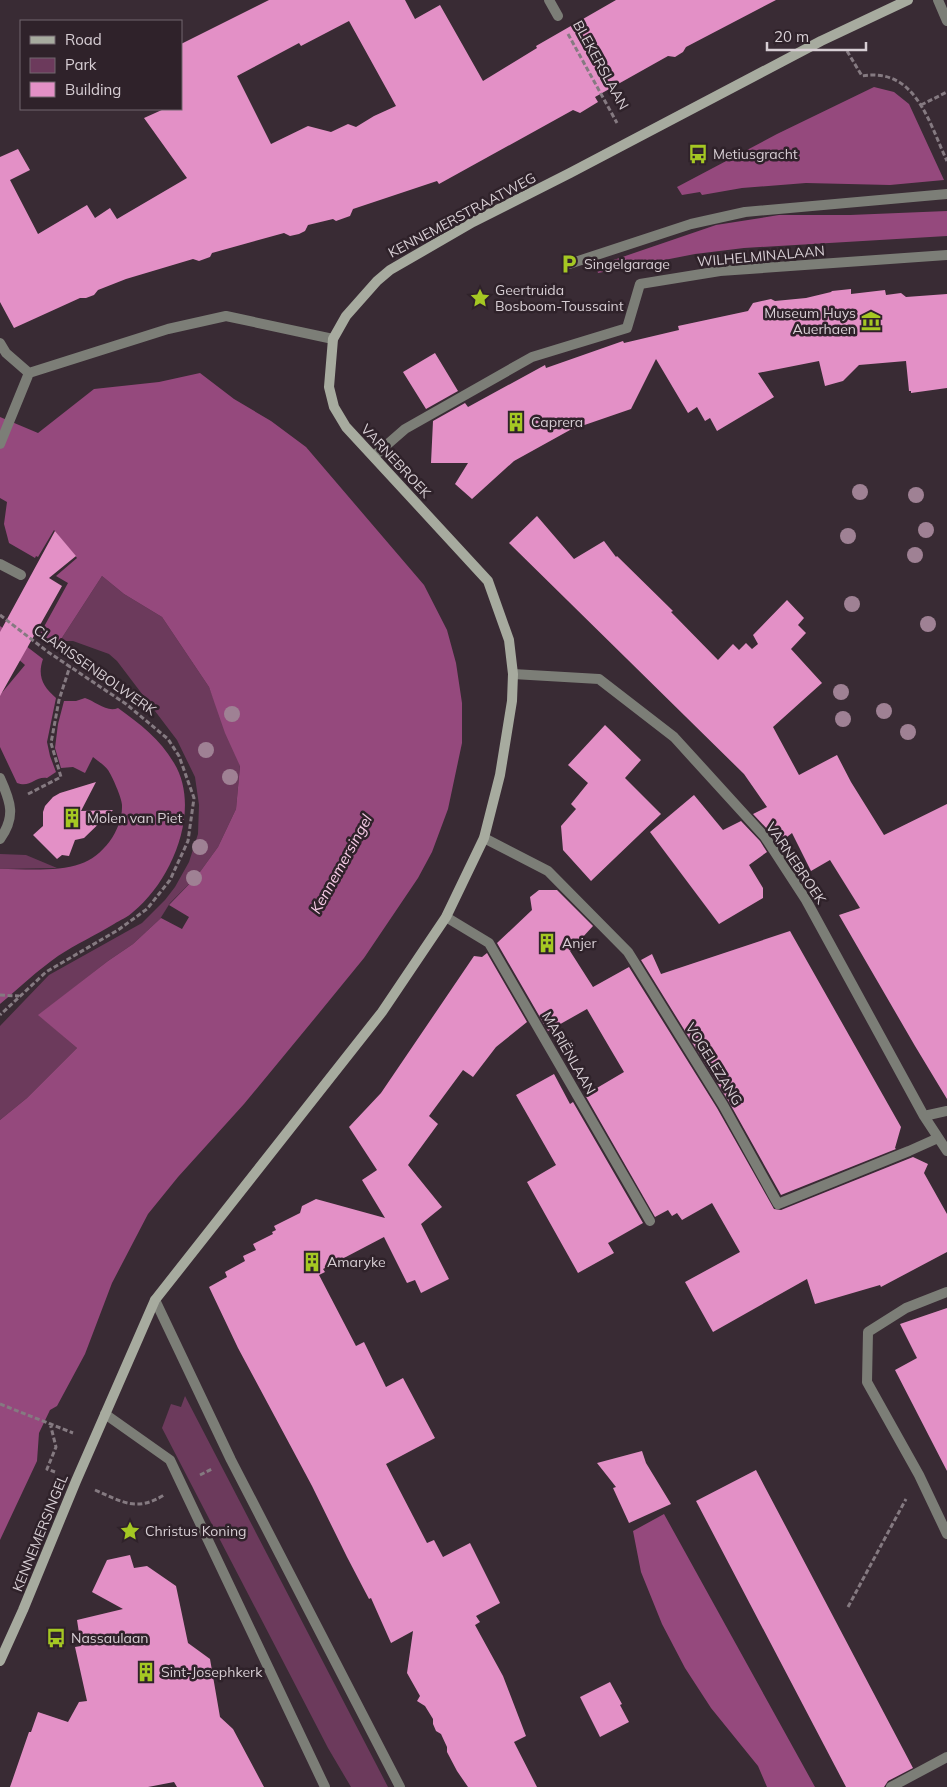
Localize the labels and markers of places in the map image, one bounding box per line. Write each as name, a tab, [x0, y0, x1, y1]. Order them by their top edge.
bus stop icon: Metiusgracht	[687, 143, 709, 165]
place label: Metiusgracht	[713, 145, 798, 163]
parking icon: Singelgarage	[558, 253, 580, 275]
place label: Singelgarage	[584, 255, 670, 273]
place label: Geertruida Bosboom-Toussaint	[495, 281, 624, 315]
place icon: Geertruida Bosboom-Toussaint	[469, 287, 491, 309]
place label: Museum Huys Auerhaen	[764, 304, 856, 338]
museum icon: Museum Huys Auerhaen	[860, 310, 882, 332]
building icon: Caprera	[505, 411, 527, 433]
place label: Caprera	[531, 413, 583, 431]
building icon: Molen van Piet	[61, 807, 83, 829]
place label: Molen van Piet	[87, 809, 182, 827]
building icon: Anjer	[536, 932, 558, 954]
place label: Anjer	[562, 934, 597, 952]
building icon: Amaryke	[301, 1251, 323, 1273]
place label: Amaryke	[327, 1253, 386, 1271]
place icon: Christus Koning	[119, 1520, 141, 1542]
place label: Christus Koning	[145, 1522, 247, 1540]
bus stop icon: Nassaulaan	[45, 1627, 67, 1649]
place label: Nassaulaan	[71, 1629, 149, 1647]
building icon: Sint-Josephkerk	[135, 1661, 157, 1683]
place label: Sint-Josephkerk	[161, 1663, 263, 1681]

